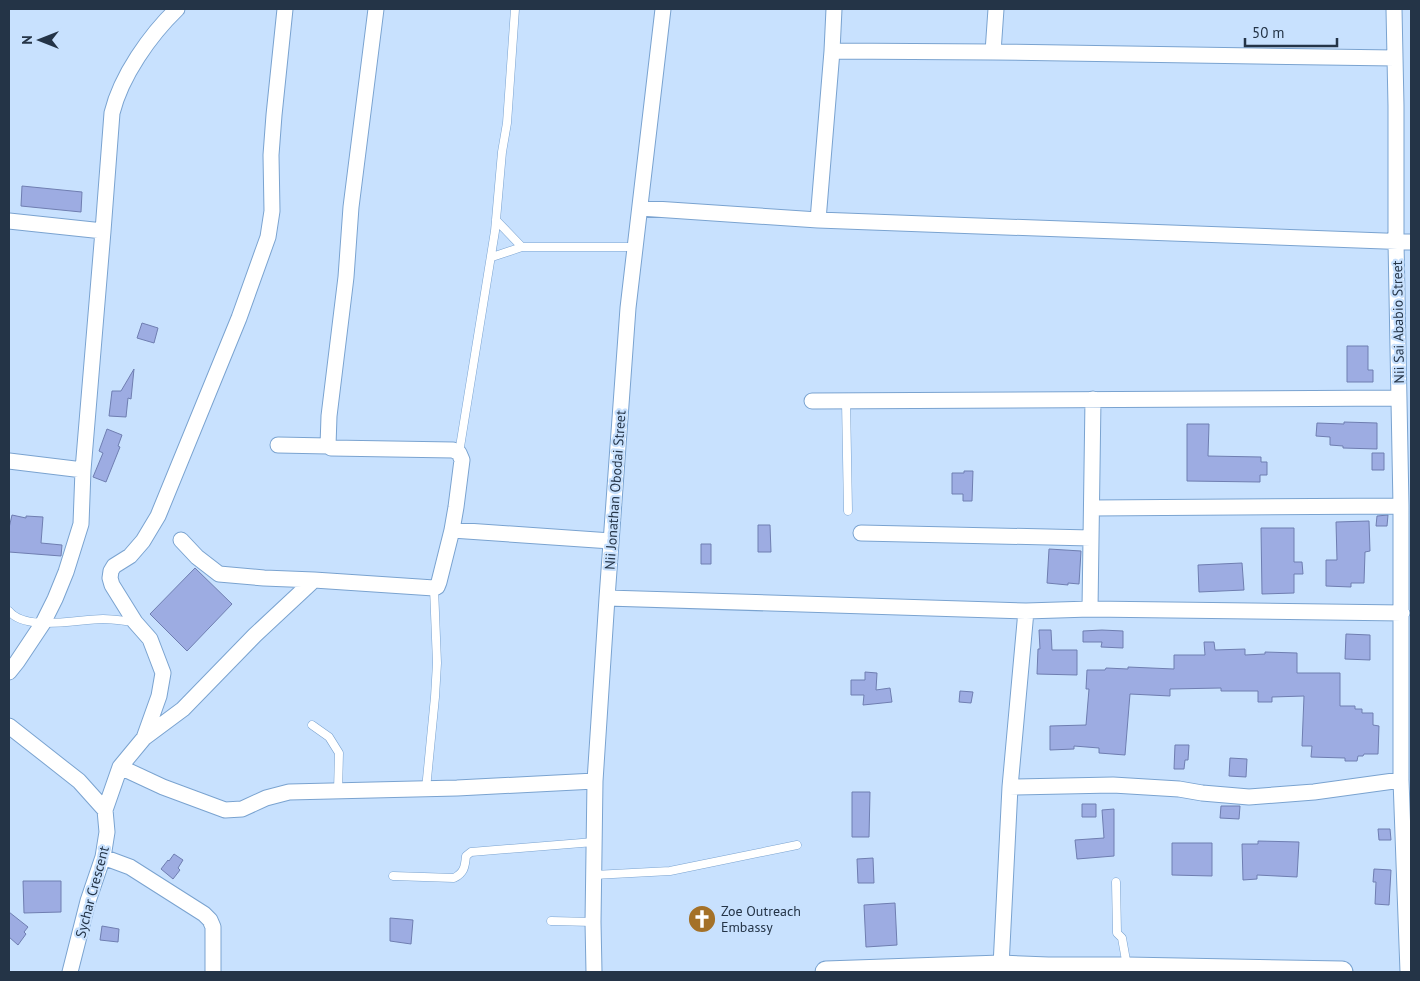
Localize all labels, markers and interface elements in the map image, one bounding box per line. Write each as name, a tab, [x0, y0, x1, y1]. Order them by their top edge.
north arrow	[15, 15, 65, 65]
scale bar	[1245, 15, 1338, 47]
text: 50 m	[1252, 23, 1285, 42]
text: N	[18, 35, 36, 45]
street label: Nii Sai Ababio Street	[1388, 260, 1408, 384]
street label: Nii Jonathan Obodai Street	[600, 409, 630, 570]
street label: Sychar Crescent	[71, 844, 113, 940]
place label: Zoe Outreach Embassy	[721, 902, 801, 936]
church icon: Zoe Outreach Embassy	[687, 904, 717, 934]

